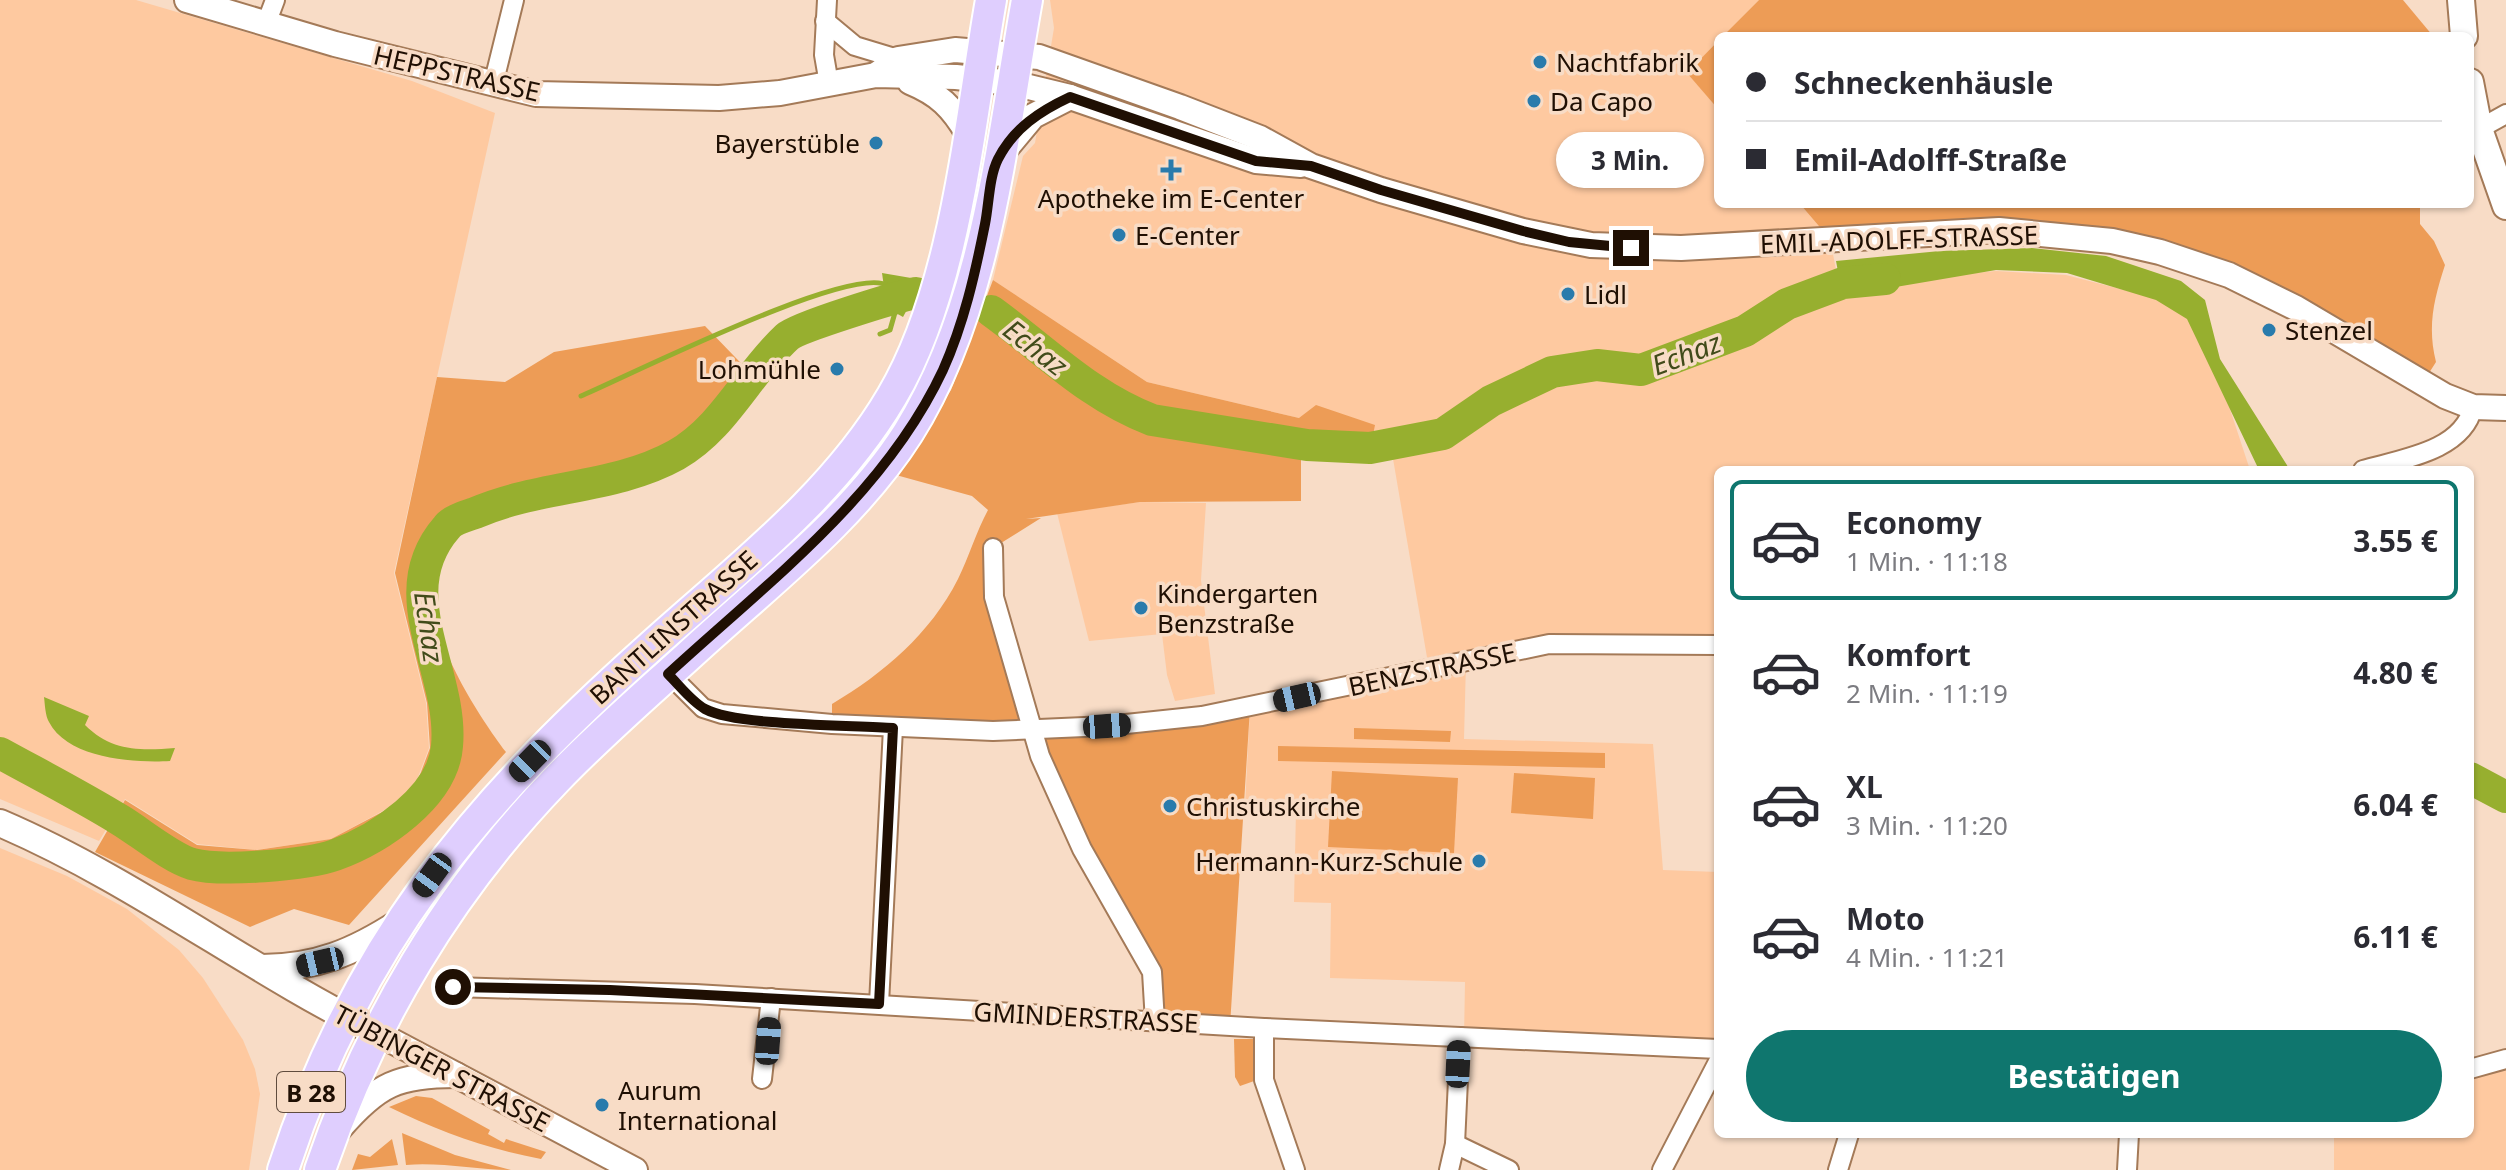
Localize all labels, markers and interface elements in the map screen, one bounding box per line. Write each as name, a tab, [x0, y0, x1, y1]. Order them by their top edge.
street label: HEPPSTRASSE	[370, 36, 544, 110]
place label: Nachtfabrik	[1556, 44, 1699, 80]
marker: Nachtfabrik	[1531, 53, 1549, 71]
text: Schneckenhäusle	[1794, 62, 2053, 103]
place label: Da Capo	[1550, 83, 1653, 119]
marker: Da Capo	[1525, 92, 1543, 110]
place label: Bayerstüble	[715, 125, 860, 161]
callout: 3 Min.	[1557, 132, 1705, 188]
marker: Bayerstüble	[867, 134, 885, 152]
text: Emil-Adolff-Straße	[1794, 139, 2067, 180]
text: 3 Min.	[1591, 142, 1669, 178]
marker: Apotheke im E-Center	[1162, 161, 1180, 179]
place label: Apotheke im E-Center	[1038, 180, 1304, 216]
street label: EMIL-ADOLFF-STRASSE	[1759, 216, 2039, 262]
place label: E-Center	[1135, 217, 1240, 253]
marker: E-Center	[1110, 226, 1128, 244]
route end	[1613, 230, 1649, 266]
place label: Lidl	[1584, 276, 1627, 312]
marker: Lidl	[1559, 285, 1577, 303]
water label: Echaz	[996, 310, 1076, 384]
place label: Stenzel	[2285, 312, 2373, 348]
marker: Stenzel	[2260, 321, 2278, 339]
water label: Echaz	[1646, 322, 1727, 384]
place label: Lohmühle	[698, 351, 821, 387]
marker: Lohmühle	[828, 360, 846, 378]
text: Economy	[1846, 502, 1982, 543]
icon: car	[1750, 504, 1822, 576]
text: 3.55 €	[2353, 520, 2438, 561]
street label: BANTLINSTRASSE	[581, 542, 765, 712]
text: 1 Min. · 11:18	[1846, 543, 2008, 579]
place label: Kindergarten Benzstraße	[1157, 575, 1318, 641]
water label: Echaz	[406, 589, 454, 666]
marker: Kindergarten Benzstraße	[1132, 599, 1150, 617]
street label: BENZSTRASSE	[1345, 634, 1519, 704]
text: Komfort	[1846, 634, 1971, 675]
icon: car	[1750, 636, 1822, 708]
text: 4.80 €	[2353, 652, 2438, 693]
text: 2 Min. · 11:19	[1846, 675, 2008, 711]
car	[1271, 680, 1323, 714]
car	[1082, 712, 1132, 740]
car	[505, 736, 555, 786]
text: XL	[1846, 766, 1883, 807]
icon: car	[1750, 768, 1822, 840]
text: 6.04 €	[2353, 784, 2438, 825]
place label: Christuskirche	[1186, 788, 1360, 824]
marker: Christuskirche	[1161, 797, 1179, 815]
text: 3 Min. · 11:20	[1846, 807, 2008, 843]
place label: Hermann-Kurz-Schule	[1195, 843, 1463, 879]
car	[408, 849, 456, 901]
marker: Hermann-Kurz-Schule	[1470, 852, 1488, 870]
text: Moto	[1846, 898, 1925, 939]
icon: car	[1750, 900, 1822, 972]
text: 6.11 €	[2353, 916, 2438, 957]
text: 4 Min. · 11:21	[1846, 939, 2008, 975]
car	[294, 945, 346, 979]
route start	[435, 969, 471, 1005]
street label: GMINDERSTRASSE	[973, 993, 1199, 1041]
street label: TÜBINGER STRASSE	[328, 996, 556, 1140]
car	[754, 1016, 782, 1066]
button: Bestätigen	[1746, 1030, 2442, 1122]
car	[1445, 1039, 1471, 1089]
road number: B 28	[277, 1072, 345, 1112]
place label: Aurum International	[618, 1072, 778, 1138]
marker: Aurum International	[593, 1096, 611, 1114]

